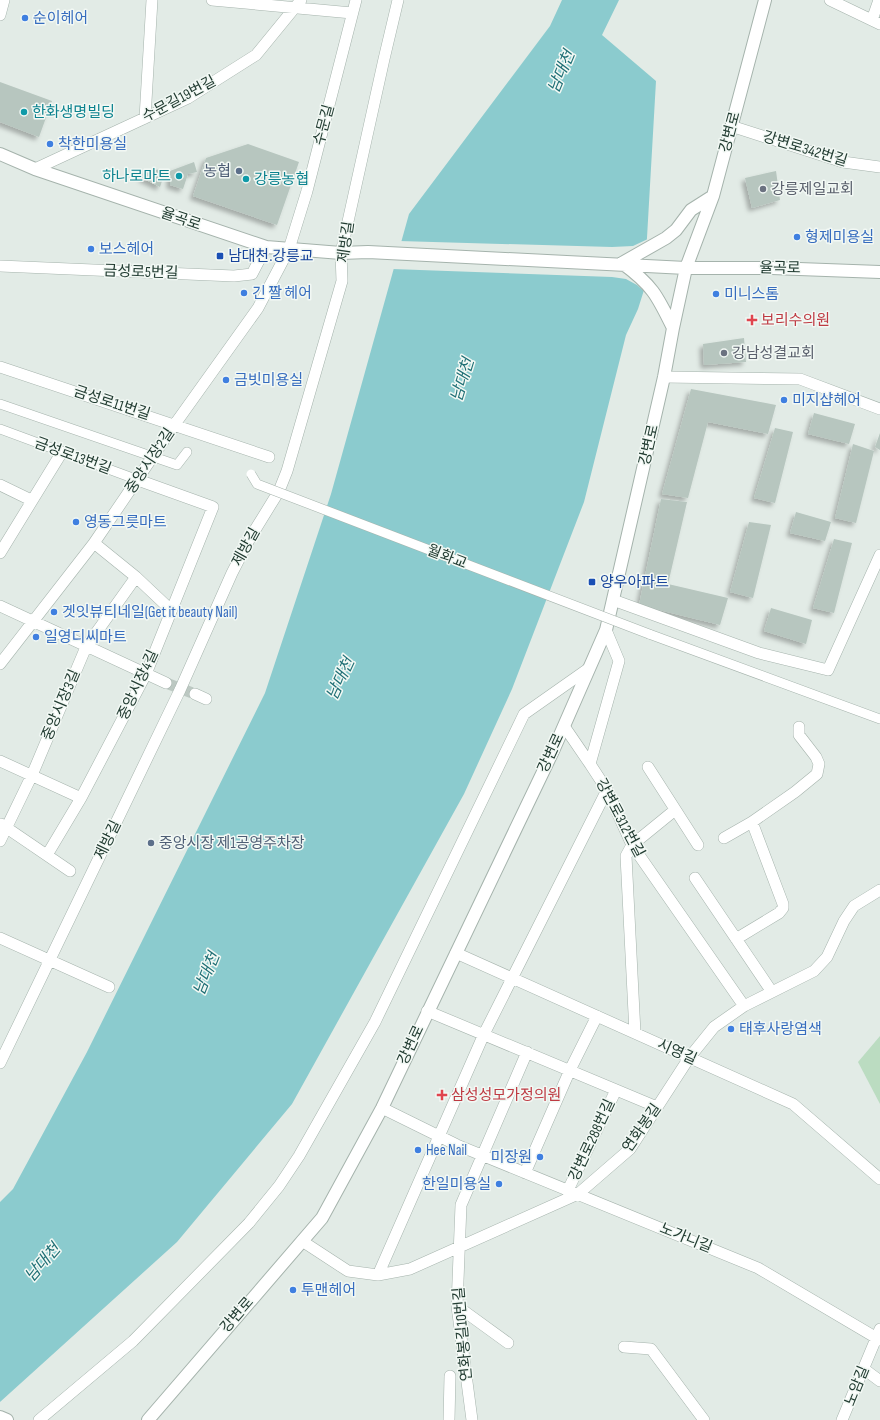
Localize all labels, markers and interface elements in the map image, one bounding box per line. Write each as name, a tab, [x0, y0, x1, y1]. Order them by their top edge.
place label: 순이헤어	[33, 9, 88, 28]
marker: 순이헤어	[20, 13, 30, 23]
water label: 남대천	[545, 46, 580, 96]
street label: 수문길19번길	[139, 72, 219, 126]
place label: 한화생명빌딩	[32, 103, 115, 122]
street label: 수문길	[309, 103, 339, 147]
marker: 한화생명빌딩	[19, 107, 29, 117]
street label: 강변로	[715, 110, 745, 154]
street label: 강변로342번길	[760, 127, 850, 171]
place label: 착한미용실	[58, 135, 127, 154]
marker: 착한미용실	[45, 139, 55, 149]
place label: 농협	[203, 162, 231, 181]
marker: 농협	[234, 166, 244, 176]
place label: 하나로마트	[102, 167, 171, 186]
place label: 강릉농협	[254, 170, 309, 189]
marker: 하나로마트	[174, 171, 184, 181]
marker: 강릉농협	[241, 174, 251, 184]
place label: 강릉제일교회	[771, 180, 854, 199]
marker: 강릉제일교회	[758, 184, 768, 194]
street label: 율곡로	[158, 203, 204, 235]
street label: 제방길	[334, 220, 358, 264]
place label: 형제미용실	[805, 228, 874, 247]
marker: 형제미용실	[792, 232, 802, 242]
place label: 보스헤어	[99, 240, 154, 259]
marker: 보스헤어	[86, 244, 96, 254]
place label: 남대천.강릉교	[228, 247, 314, 266]
marker: 남대천.강릉교	[215, 251, 225, 261]
street label: 율곡로	[759, 258, 801, 278]
street label: 금성로5번길	[103, 261, 179, 283]
place label: 긴 짤 헤어	[252, 284, 312, 303]
place label: 미니스톰	[724, 285, 779, 304]
marker: 긴 짤 헤어	[239, 288, 249, 298]
marker: 미니스톰	[711, 289, 721, 299]
place label: 보리수의원	[761, 311, 830, 330]
marker: 보리수의원	[746, 314, 758, 326]
place label: 강남성결교회	[732, 344, 815, 363]
marker: 강남성결교회	[719, 348, 729, 358]
water label: 남대천	[447, 354, 479, 404]
place label: 금빗미용실	[234, 371, 303, 390]
marker: 금빗미용실	[221, 375, 231, 385]
street label: 금성로11번길	[71, 382, 153, 424]
place label: 미지샵헤어	[792, 391, 861, 410]
marker: 미지샵헤어	[779, 395, 789, 405]
street label: 강변로	[635, 423, 663, 467]
street label: 중앙시장2길	[121, 425, 179, 497]
street label: 금성로13번길	[32, 433, 114, 479]
place label: 영동그릇마트	[84, 513, 167, 532]
marker: 영동그릇마트	[71, 517, 81, 527]
street label: 제방길	[228, 524, 264, 570]
street label: 월화교	[424, 541, 470, 573]
place label: 양우아파트	[600, 573, 669, 592]
marker: 양우아파트	[587, 577, 597, 587]
place label: 겟잇뷰티네일(Get it beauty Nail)	[62, 603, 238, 622]
marker: 겟잇뷰티네일(Get it beauty Nail)	[49, 607, 59, 617]
place label: 일영디씨마트	[44, 628, 127, 647]
marker: 일영디씨마트	[31, 632, 41, 642]
street label: 중앙시장4길	[113, 647, 163, 723]
water label: 남대천	[323, 653, 360, 703]
street label: 중앙시장3길	[38, 667, 84, 743]
street label: 강변로	[534, 730, 568, 776]
street label: 강변로312번길	[591, 775, 649, 861]
street label: 제방길	[90, 817, 126, 863]
place label: 중앙시장 제1공영주차장	[159, 834, 305, 853]
marker: 중앙시장 제1공영주차장	[146, 838, 156, 848]
water label: 남대천	[190, 948, 225, 998]
place label: 태후사랑염색	[739, 1020, 822, 1039]
street label: 강변로	[394, 1022, 428, 1068]
marker: 태후사랑염색	[726, 1024, 736, 1034]
street label: 시영길	[654, 1035, 700, 1069]
place label: 삼성성모가정의원	[451, 1086, 561, 1105]
marker: 삼성성모가정의원	[436, 1089, 448, 1101]
street label: 강변로288번길	[565, 1096, 619, 1184]
street label: 연화봉길	[618, 1100, 666, 1156]
place label: Hee Nail	[426, 1141, 467, 1160]
marker: Hee Nail	[413, 1145, 423, 1155]
place label: 미장원	[491, 1148, 532, 1167]
marker: 미장원	[535, 1152, 545, 1162]
place label: 한일미용실	[422, 1175, 491, 1194]
marker: 한일미용실	[494, 1179, 504, 1189]
street label: 노가니길	[657, 1219, 715, 1257]
water label: 남대천	[21, 1238, 66, 1286]
place label: 투맨헤어	[301, 1281, 356, 1300]
marker: 투맨헤어	[288, 1285, 298, 1295]
street label: 연화봉길10번길	[449, 1286, 477, 1382]
street label: 강변로	[216, 1293, 258, 1337]
street label: 노암길	[840, 1363, 874, 1409]

